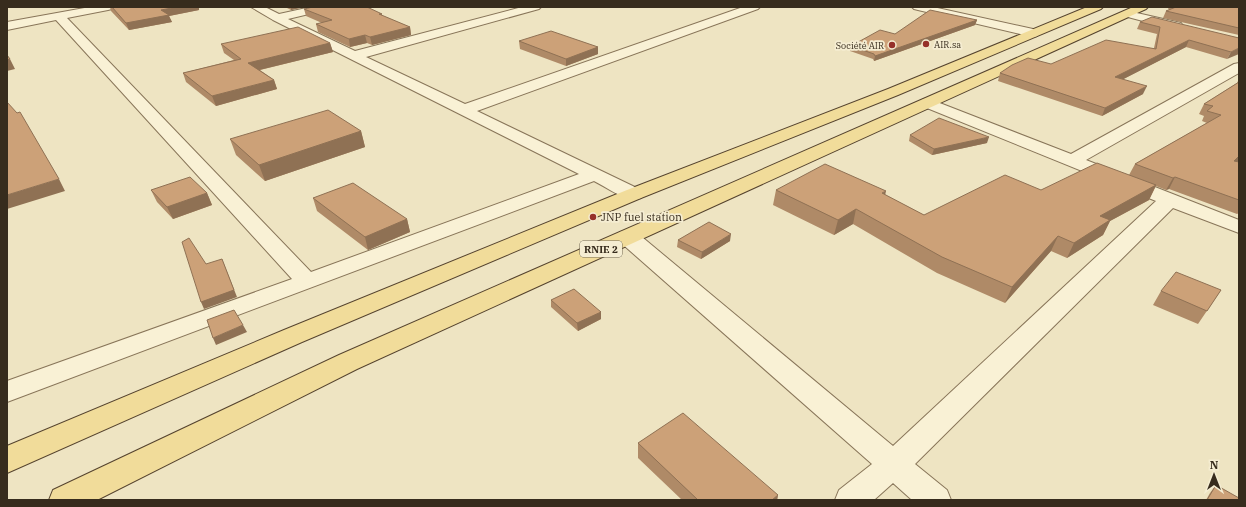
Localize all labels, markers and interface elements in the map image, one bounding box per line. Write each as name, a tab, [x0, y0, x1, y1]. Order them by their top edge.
marker: AIR.sa	[921, 39, 931, 49]
place label: AIR.sa	[934, 39, 961, 50]
place label: Société AIR	[836, 40, 884, 51]
marker: Société AIR	[887, 40, 897, 50]
place label: JNP fuel station	[601, 210, 682, 224]
marker: JNP fuel station	[588, 212, 598, 222]
road number: RNIE 2	[580, 241, 622, 257]
north arrow	[1194, 455, 1234, 495]
text: N	[1210, 458, 1219, 472]

